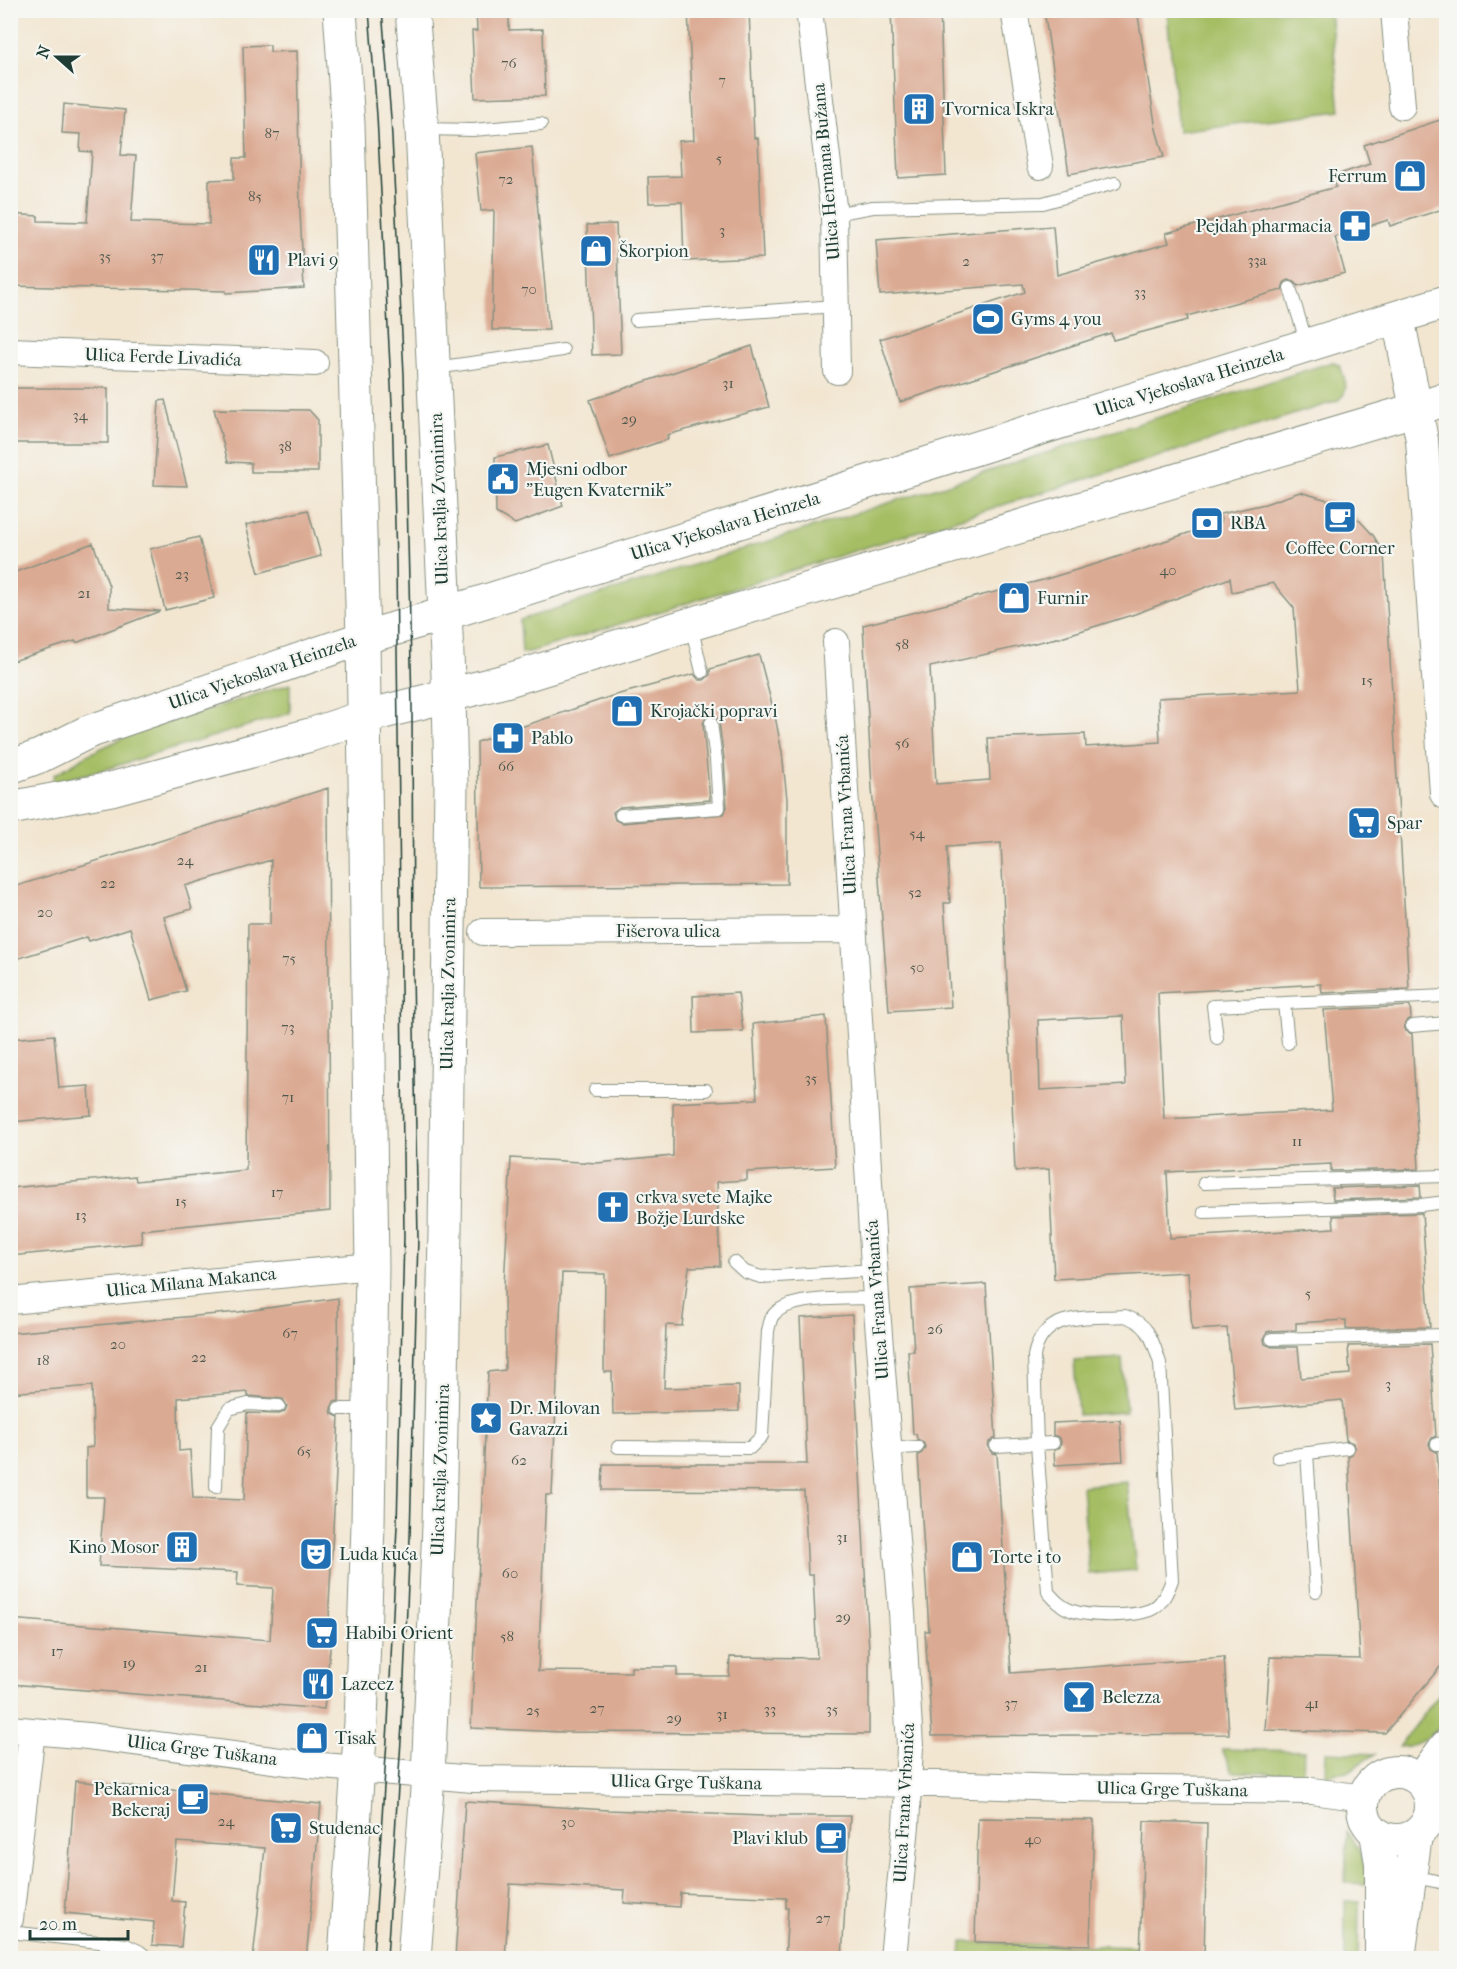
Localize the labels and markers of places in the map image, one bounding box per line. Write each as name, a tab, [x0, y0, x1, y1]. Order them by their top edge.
building icon: Tvornica Iskra	[901, 91, 937, 127]
place label: Tvornica Iskra	[942, 99, 1054, 120]
shop icon: Ferrum	[1392, 158, 1428, 194]
place label: Ferrum	[1328, 166, 1387, 187]
pharmacy icon: Pejdah pharmacia	[1337, 208, 1373, 244]
place label: Pejdah pharmacia	[1195, 216, 1333, 237]
shop icon: Škorpion	[578, 233, 614, 269]
place label: Škorpion	[619, 239, 689, 262]
restaurant icon: Plavi 9	[246, 242, 282, 278]
place label: Plavi 9	[287, 250, 339, 271]
sports icon: Gyms 4 you	[970, 301, 1006, 337]
place label: Gyms 4 you	[1011, 309, 1102, 330]
place label: Mjesni odbor "Eugen Kvaternik"	[526, 459, 672, 501]
public building icon: Mjesni odbor "Eugen Kvaternik"	[485, 461, 521, 497]
cafe icon: Coffee Corner	[1322, 499, 1358, 535]
bank icon: RBA	[1189, 505, 1225, 541]
place label: RBA	[1230, 513, 1267, 534]
place label: Coffee Corner	[1285, 538, 1395, 559]
shop icon: Furnir	[996, 580, 1032, 616]
place label: Furnir	[1037, 588, 1088, 609]
shop icon: Krojački popravi	[609, 693, 645, 729]
place label: Krojački popravi	[650, 701, 778, 722]
pharmacy icon: Pablo	[490, 720, 526, 756]
place label: Pablo	[531, 728, 573, 749]
supermarket icon: Spar	[1346, 805, 1382, 841]
place label: Spar	[1387, 813, 1422, 834]
place label: crkva svete Majke Božje Lurdske	[636, 1187, 772, 1229]
church icon: crkva svete Majke Božje Lurdske	[595, 1189, 631, 1225]
place label: Dr. Milovan Gavazzi	[509, 1398, 601, 1440]
place icon: Dr. Milovan Gavazzi	[468, 1400, 504, 1436]
building icon: Kino Mosor	[164, 1529, 200, 1565]
theatre icon: Luda kuća	[298, 1536, 334, 1572]
place label: Kino Mosor	[69, 1537, 159, 1558]
shop icon: Torte i to	[949, 1539, 985, 1575]
place label: Luda kuća	[339, 1544, 418, 1565]
place label: Torte i to	[990, 1547, 1061, 1568]
supermarket icon: Habibi Orient	[304, 1615, 340, 1651]
place label: Habibi Orient	[345, 1623, 454, 1644]
restaurant icon: Lazeez	[300, 1666, 336, 1702]
place label: Lazeez	[341, 1674, 394, 1695]
bar icon: Belezza	[1061, 1679, 1097, 1715]
place label: Belezza	[1102, 1687, 1161, 1708]
shop icon: Tisak	[294, 1720, 330, 1756]
place label: Tisak	[335, 1728, 377, 1749]
place label: Pekarnica Bekeraj	[94, 1779, 171, 1821]
cafe icon: Pekarnica Bekeraj	[175, 1781, 211, 1817]
supermarket icon: Studenac	[268, 1810, 304, 1846]
place label: Studenac	[309, 1818, 380, 1839]
cafe icon: Plavi klub	[813, 1820, 849, 1856]
place label: Plavi klub	[732, 1828, 808, 1849]

